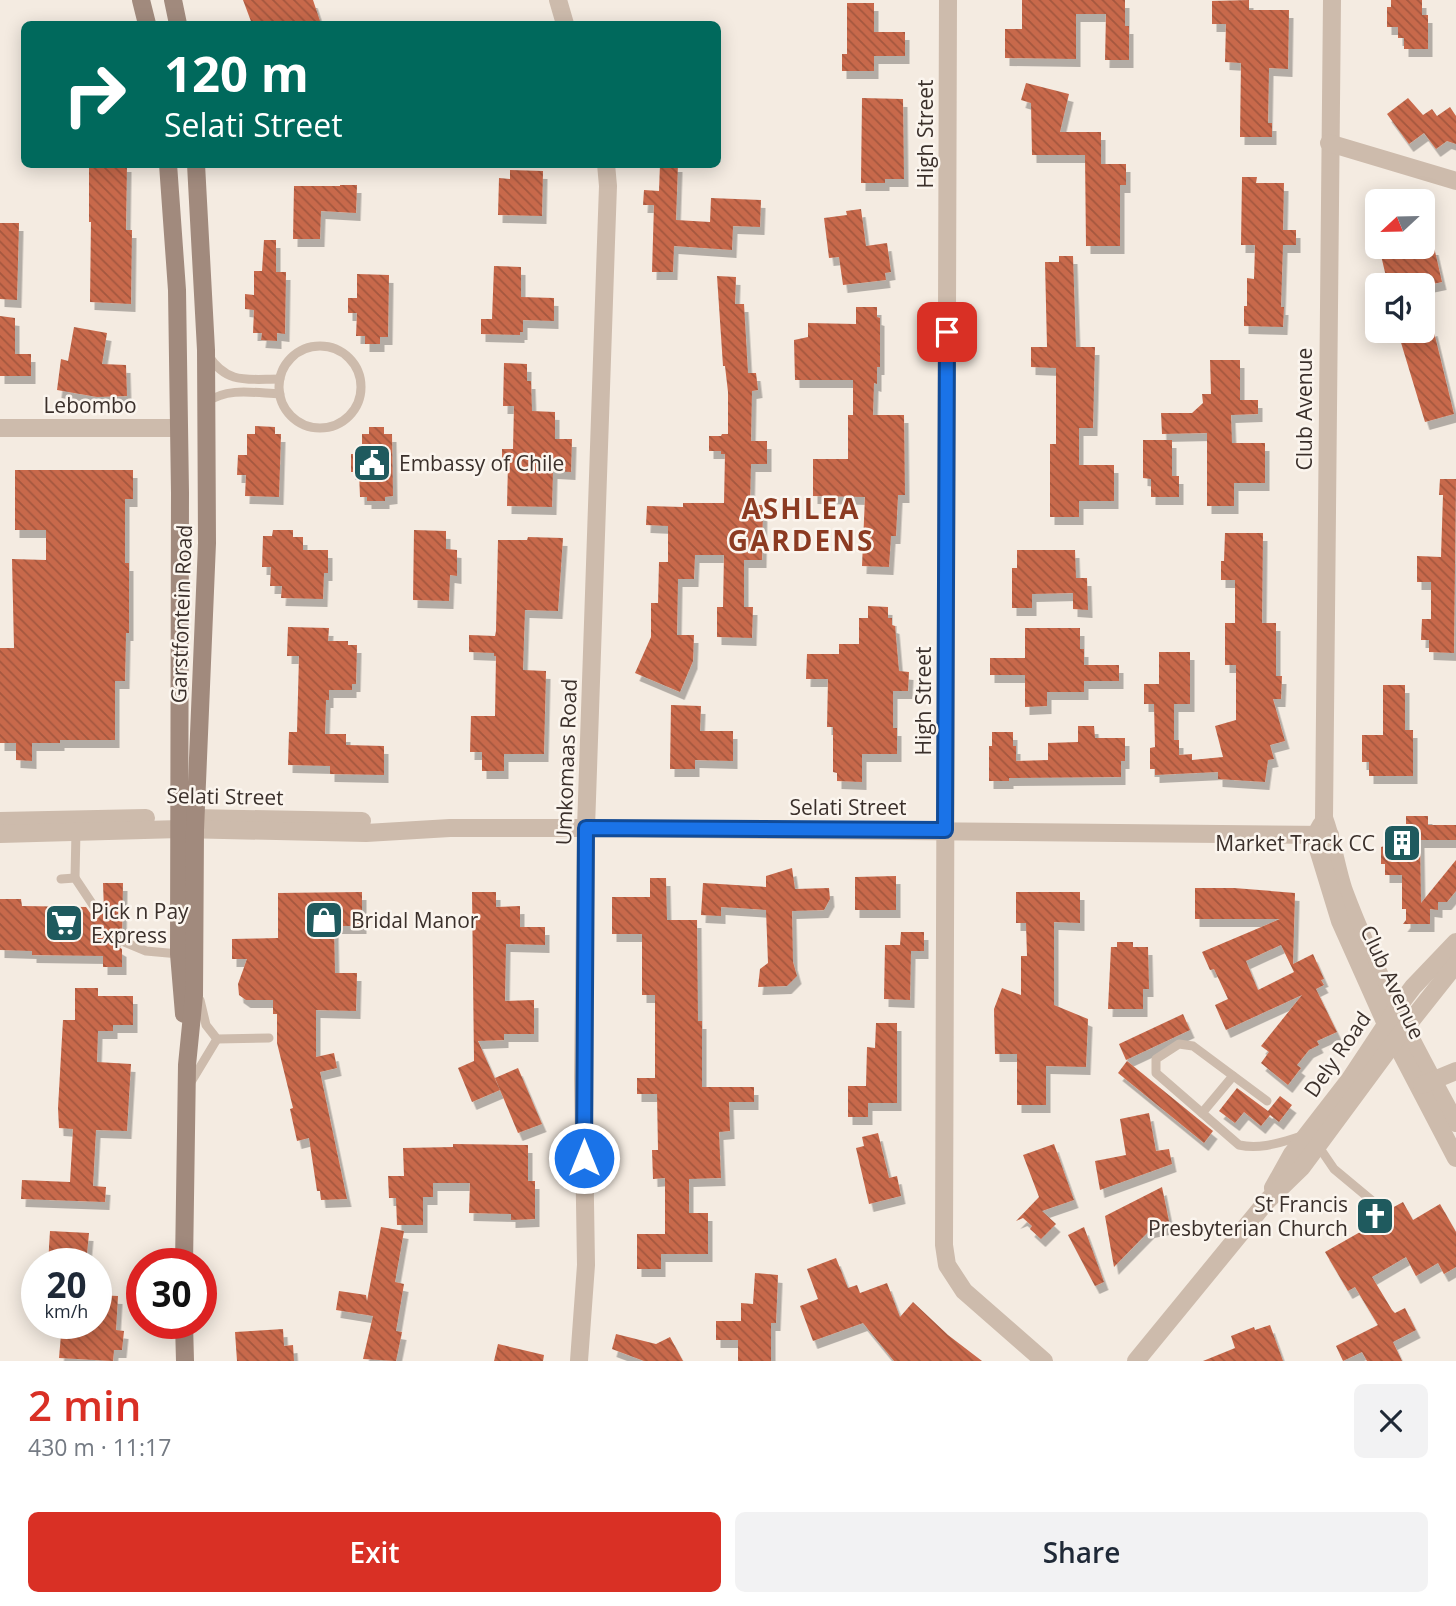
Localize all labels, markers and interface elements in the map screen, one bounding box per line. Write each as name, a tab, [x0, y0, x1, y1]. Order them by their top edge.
text: 120 m	[164, 40, 309, 106]
icon: right	[49, 49, 140, 140]
street label: High Street	[911, 79, 939, 189]
text: Selati Street	[164, 103, 343, 146]
north arrow	[1365, 189, 1435, 259]
map controls	[1365, 189, 1435, 343]
button: sound	[1365, 273, 1435, 343]
pin	[917, 302, 977, 362]
icon: arrive	[928, 313, 966, 351]
street label: Club Avenue	[1290, 348, 1318, 470]
street label: Lebombo	[43, 391, 137, 419]
public building icon: Embassy of Chile	[351, 442, 393, 484]
place label: Embassy of Chile	[399, 449, 564, 477]
district label: ASHLEA GARDENS	[728, 489, 874, 559]
street label: Garstfontein Road	[164, 524, 198, 704]
street label: High Street	[909, 646, 937, 756]
street label: Umkomaas Road	[549, 678, 583, 846]
street label: Selati Street	[166, 781, 284, 811]
street label: Selati Street	[789, 793, 907, 821]
building icon: Market Track CC	[1381, 822, 1423, 864]
place label: Market Track CC	[1215, 829, 1375, 857]
place label: Pick n Pay Express	[91, 897, 189, 949]
shop icon: Bridal Manor	[303, 899, 345, 941]
supermarket icon: Pick n Pay Express	[43, 902, 85, 944]
place label: Bridal Manor	[351, 906, 479, 934]
street label: Club Avenue	[1354, 920, 1432, 1044]
street label: Dely Road	[1297, 1006, 1377, 1102]
position arrow	[547, 1121, 621, 1195]
place label: St Francis Presbyterian Church	[1148, 1190, 1348, 1242]
church icon: St Francis Presbyterian Church	[1354, 1195, 1396, 1237]
speed limit sign: 30	[126, 1248, 217, 1339]
text: 20	[46, 1261, 87, 1308]
text: km/h	[45, 1299, 88, 1323]
text: 2 min	[28, 1376, 141, 1433]
button: close	[1354, 1384, 1428, 1458]
text: 430 m · 11:17	[28, 1431, 171, 1463]
button: Exit	[28, 1512, 721, 1592]
button: Share	[735, 1512, 1428, 1592]

